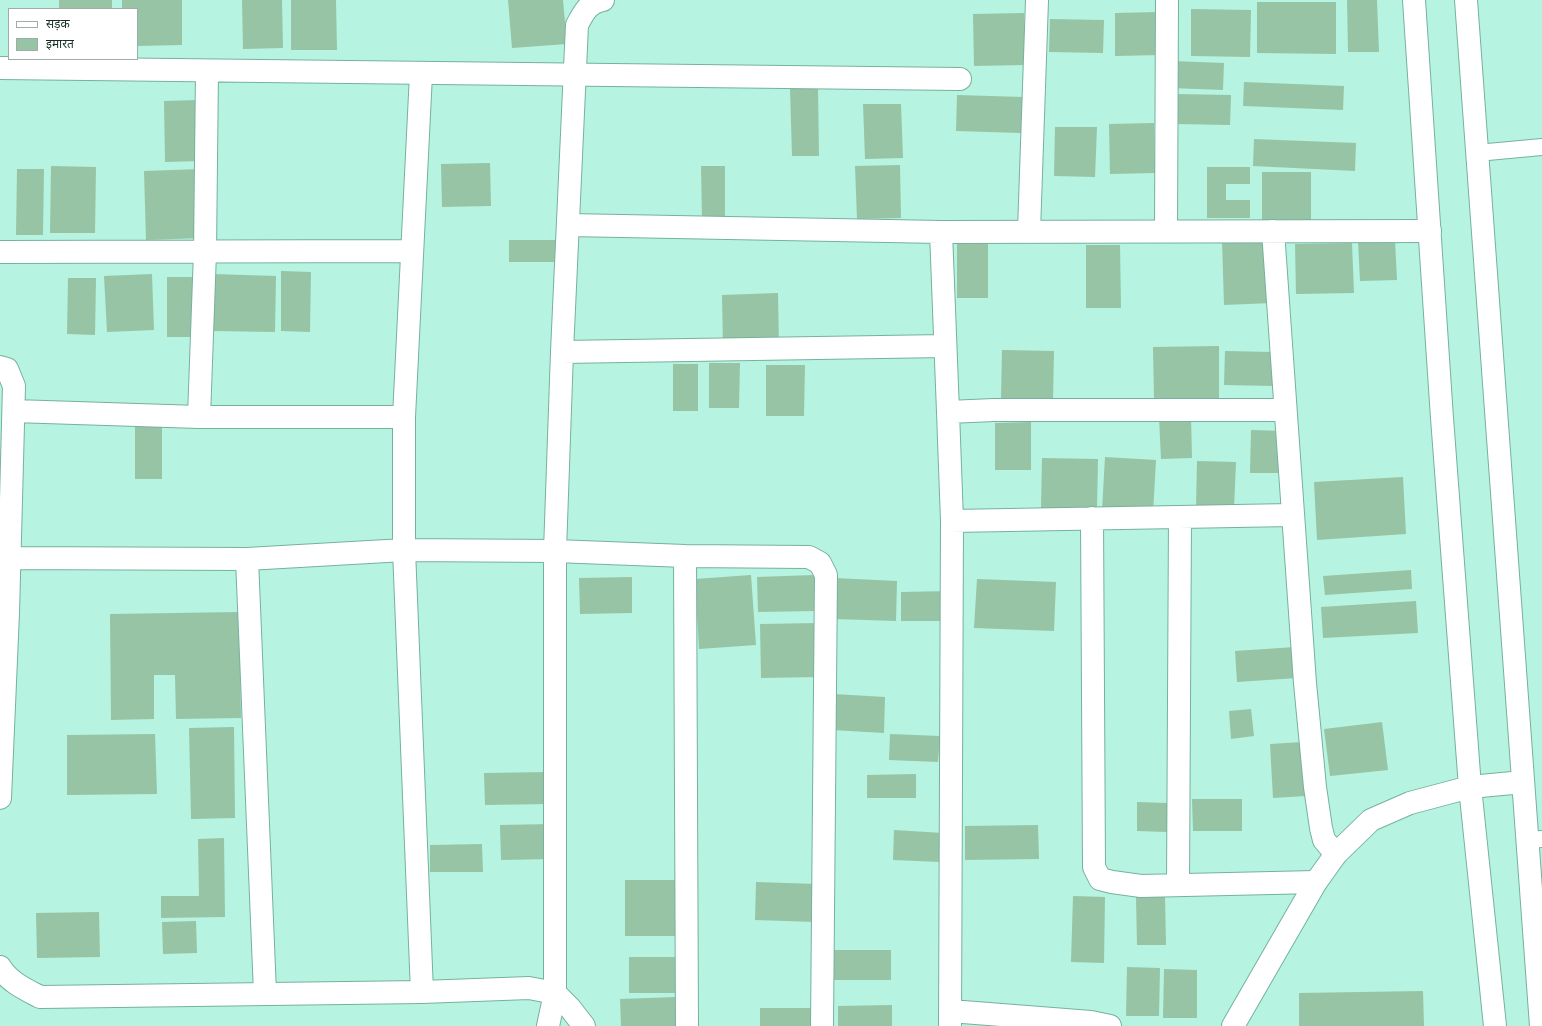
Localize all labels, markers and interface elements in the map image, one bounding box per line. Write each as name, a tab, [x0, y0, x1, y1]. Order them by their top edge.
legend	[8, 8, 138, 60]
text: सड़क	[46, 16, 70, 31]
text: इमारत	[46, 36, 74, 51]

